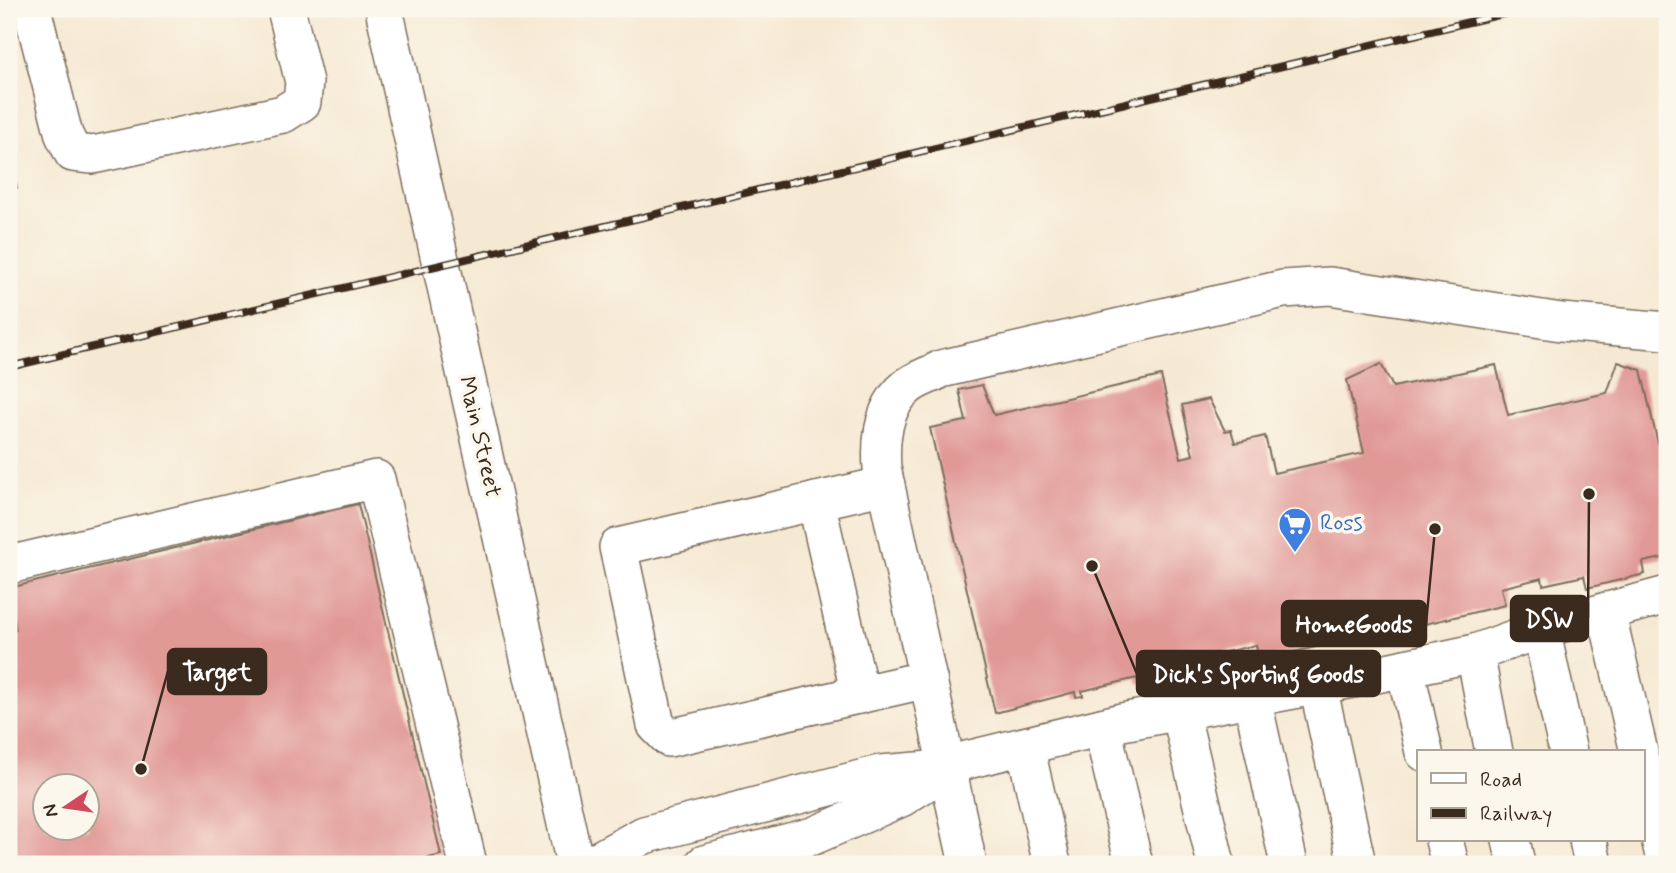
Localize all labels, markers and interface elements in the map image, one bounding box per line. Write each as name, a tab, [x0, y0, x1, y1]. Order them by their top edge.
street label: Main Street	[450, 373, 508, 501]
supermarket icon: Ross	[1276, 505, 1314, 554]
place label: Ross	[1320, 509, 1363, 539]
callout: DSW	[1511, 596, 1588, 641]
callout: HomeGoods	[1282, 601, 1426, 646]
text: DSW	[1525, 605, 1573, 636]
text: HomeGoods	[1296, 610, 1413, 641]
callout: Target	[168, 649, 266, 694]
callout: Dick's Sporting Goods	[1137, 651, 1380, 696]
text: Target	[182, 658, 253, 692]
text: Dick's Sporting Goods	[1152, 660, 1364, 694]
legend	[1417, 750, 1644, 842]
text: Road	[1480, 766, 1522, 794]
north arrow	[32, 772, 102, 842]
text: Railway	[1480, 800, 1552, 828]
text: N	[37, 802, 65, 819]

